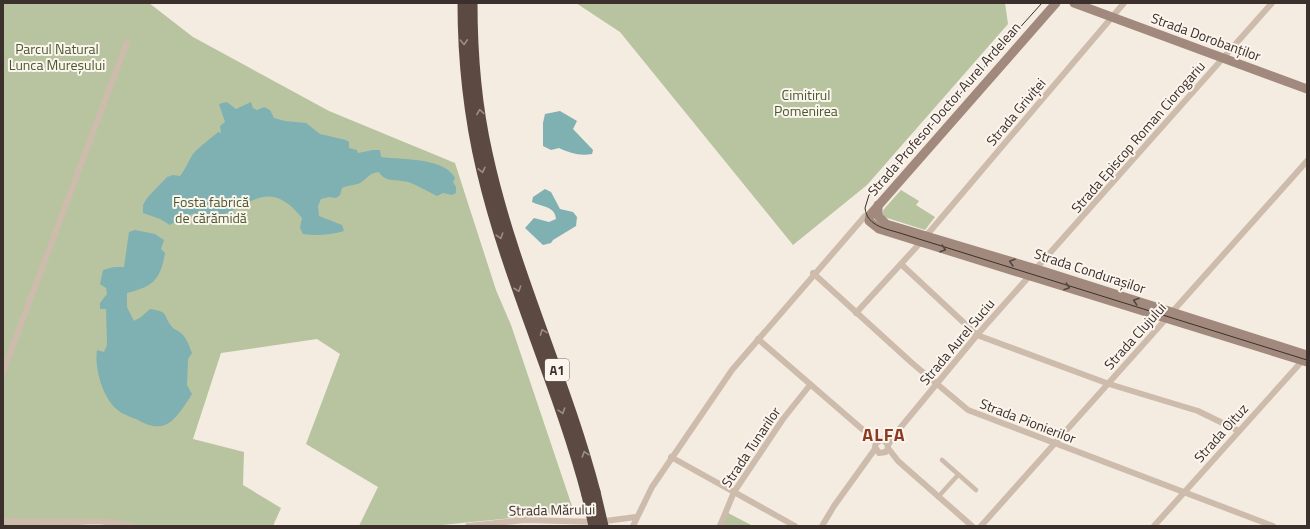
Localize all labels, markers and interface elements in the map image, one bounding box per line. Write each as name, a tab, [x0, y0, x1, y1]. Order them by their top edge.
street label: Strada Dorobanților	[1148, 7, 1264, 66]
street label: Strada Profesor Doctor Aurel Ardelean	[862, 17, 1025, 200]
park label: Parcul Natural Lunca Mureșului	[9, 38, 105, 75]
one-way arrow	[459, 39, 468, 45]
street label: Strada Episcop Roman Ciorogariu	[1066, 56, 1210, 217]
street label: Strada Griviței	[981, 73, 1050, 150]
park label: Cimitirul Pomenirea	[774, 84, 838, 121]
one-way arrow	[476, 109, 484, 115]
one-way arrow	[477, 167, 486, 174]
park label: Fosta fabrică de cărămidă	[173, 191, 249, 228]
one-way arrow	[496, 233, 504, 240]
street label: Strada Condurașilor	[1032, 243, 1149, 298]
one-way arrow	[939, 244, 946, 253]
one-way arrow	[1009, 258, 1016, 267]
one-way arrow	[1063, 282, 1070, 291]
one-way arrow	[513, 285, 522, 292]
street label: Strada Aurel Suciu	[914, 294, 999, 390]
street label: Strada Clujului	[1099, 297, 1171, 374]
one-way arrow	[1133, 297, 1140, 306]
one-way arrow	[539, 328, 547, 335]
road number: A1	[545, 359, 569, 381]
street label: Strada Pionierilor	[977, 393, 1079, 449]
street label: Strada Oituz	[1188, 399, 1253, 467]
street label: Strada Tunarilor	[716, 402, 785, 491]
one-way arrow	[557, 407, 566, 414]
district label: ALFA	[862, 421, 906, 448]
one-way arrow	[581, 451, 590, 458]
street label: Strada Mărului	[509, 498, 595, 521]

